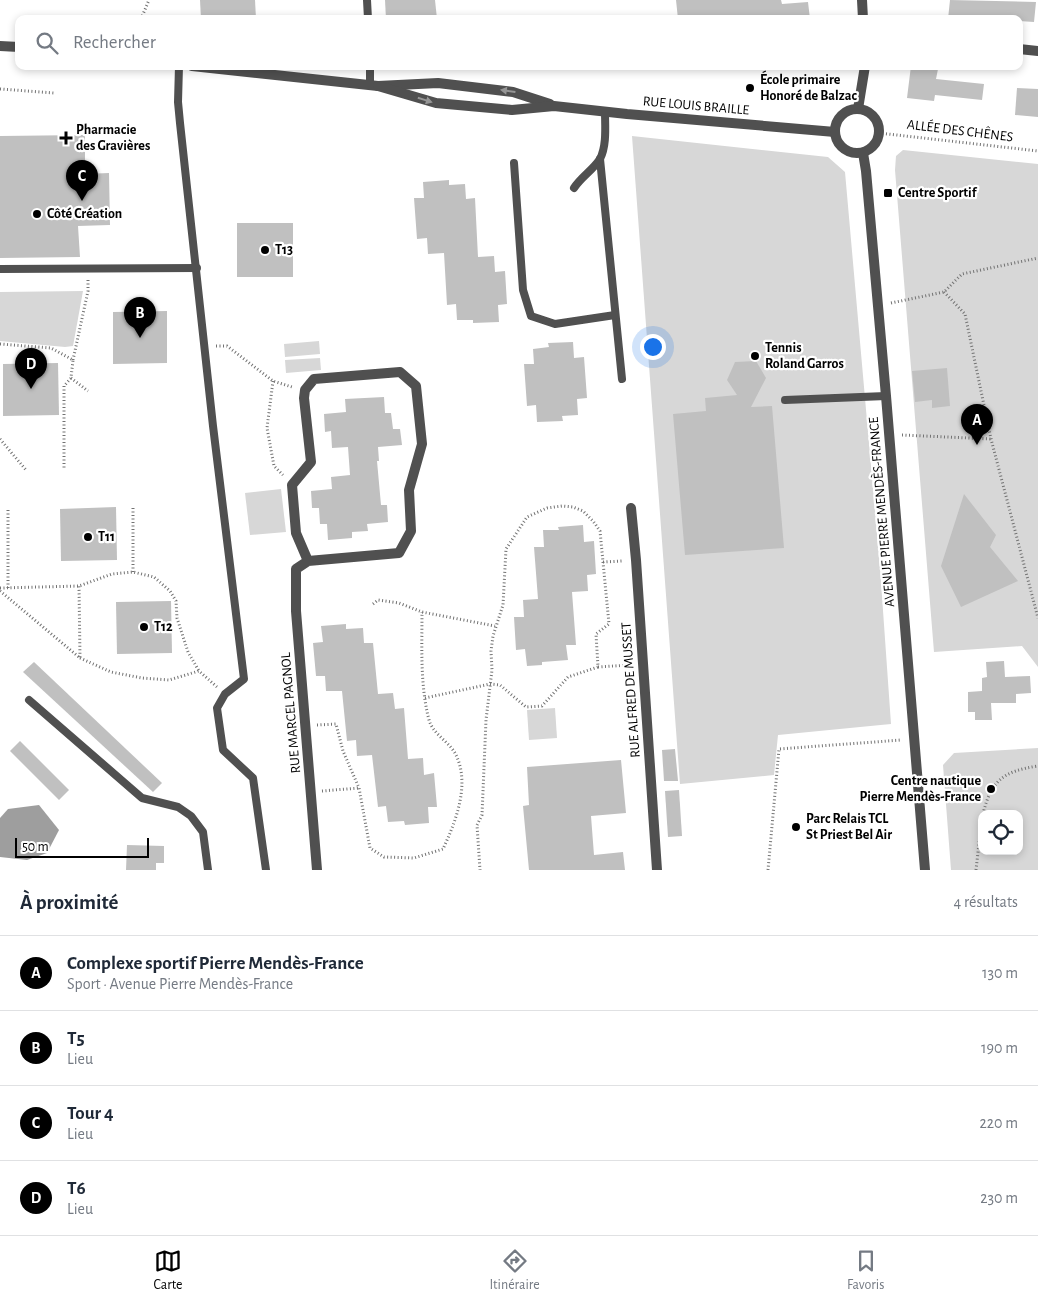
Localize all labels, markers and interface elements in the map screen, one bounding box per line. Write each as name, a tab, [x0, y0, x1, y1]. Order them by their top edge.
search box	[15, 15, 1023, 70]
icon: search	[33, 29, 61, 57]
text: Rechercher	[73, 33, 156, 52]
place label: École primaire Honoré de Balzac	[760, 70, 857, 103]
marker: École primaire Honoré de Balzac	[744, 82, 756, 94]
one-way arrow	[500, 87, 516, 95]
street label: RUE LOUIS BRAILLE	[642, 94, 750, 118]
one-way arrow	[418, 97, 433, 105]
street label: ALLÉE DES CHÊNES	[906, 115, 1014, 144]
place label: Pharmacie des Gravières	[76, 123, 150, 153]
marker: Pharmacie des Gravières	[60, 132, 72, 144]
pin: C	[66, 160, 98, 201]
place label: Centre Sportif	[898, 186, 978, 200]
marker: Centre Sportif	[882, 187, 894, 199]
place label: Côté Création	[47, 207, 122, 221]
marker: Côté Création	[31, 208, 43, 220]
place label: T13	[275, 243, 293, 257]
marker: T13	[259, 244, 271, 256]
pin: B	[124, 297, 156, 338]
your location	[640, 334, 666, 360]
place label: Tennis Roland Garros	[765, 341, 844, 371]
pin: D	[15, 348, 47, 389]
marker: Tennis Roland Garros	[749, 350, 761, 362]
pin: A	[961, 404, 993, 445]
street label: AVENUE PIERRE MENDÈS-FRANCE	[864, 416, 897, 608]
place label: T11	[98, 530, 115, 544]
marker: T11	[82, 531, 94, 543]
place label: T12	[154, 620, 173, 634]
marker: T12	[138, 621, 150, 633]
street label: RUE ALFRED DE MUSSET	[619, 622, 643, 758]
street label: RUE MARCEL PAGNOL	[279, 652, 303, 774]
place label: Centre nautique Pierre Mendès-France	[860, 774, 981, 804]
marker: Centre nautique Pierre Mendès-France	[985, 783, 997, 795]
map controls	[978, 810, 1023, 855]
button: locate	[978, 810, 1023, 855]
place label: Parc Relais TCL St Priest Bel Air	[806, 812, 892, 842]
marker: Parc Relais TCL St Priest Bel Air	[790, 821, 802, 833]
scale bar	[15, 835, 149, 858]
text: 50 m	[22, 840, 49, 854]
text: À proximité	[20, 892, 118, 913]
text: 4 résultats	[954, 894, 1018, 910]
text: Complexe sportif Pierre Mendès-France	[67, 954, 364, 973]
text: A	[31, 965, 41, 981]
text: 130 m	[982, 965, 1018, 981]
text: Sport · Avenue Pierre Mendès-France	[67, 976, 293, 992]
text: T5	[67, 1029, 85, 1048]
text: B	[31, 1040, 41, 1056]
text: 190 m	[981, 1040, 1018, 1056]
text: Lieu	[67, 1051, 93, 1067]
text: Tour 4	[67, 1104, 114, 1123]
text: C	[32, 1115, 40, 1131]
text: 220 m	[980, 1115, 1018, 1131]
text: Lieu	[67, 1126, 93, 1142]
text: T6	[67, 1179, 86, 1198]
text: D	[31, 1190, 41, 1206]
text: 230 m	[980, 1190, 1018, 1206]
text: Lieu	[67, 1201, 93, 1217]
tab: Carte	[154, 1247, 182, 1294]
tab: Itinéraire	[489, 1247, 540, 1294]
tab: Favoris	[847, 1247, 884, 1294]

